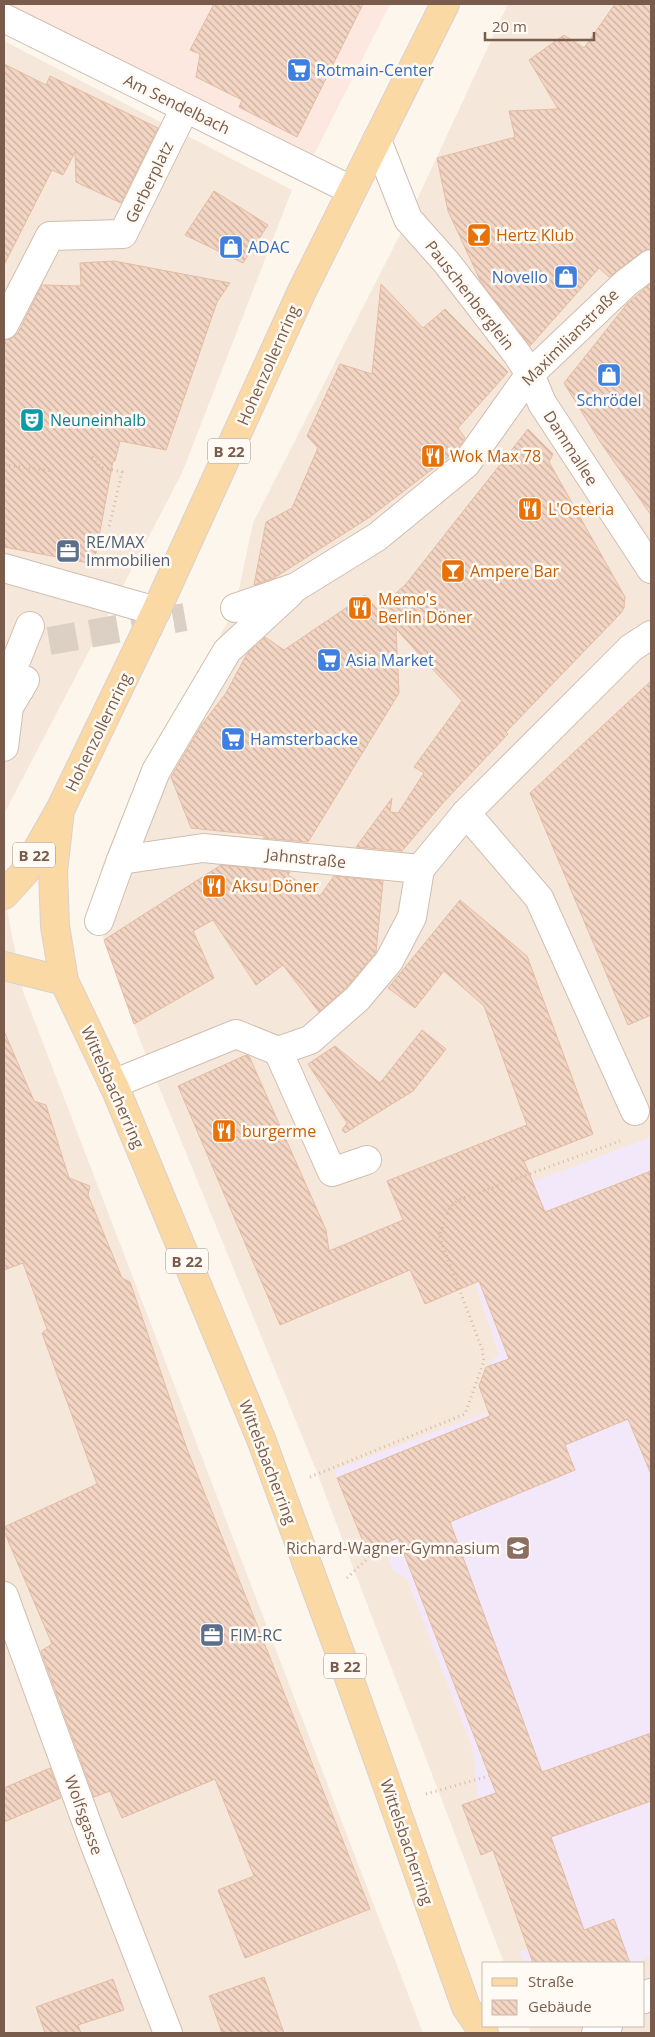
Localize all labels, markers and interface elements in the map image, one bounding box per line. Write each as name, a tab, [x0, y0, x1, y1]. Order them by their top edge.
scale bar	[485, 10, 594, 42]
text: 20 m	[492, 16, 527, 36]
supermarket icon: Rotmain-Center	[286, 57, 312, 83]
place label: Rotmain-Center	[316, 59, 434, 81]
street label: Am Sendelbach	[120, 69, 234, 139]
street label: Gerberplatz	[120, 137, 178, 227]
bar icon: Hertz Klub	[466, 222, 492, 248]
place label: Hertz Klub	[496, 224, 574, 246]
shop icon: ADAC	[218, 234, 244, 260]
place label: ADAC	[248, 236, 290, 258]
street label: Pauschenberglein	[420, 236, 520, 354]
shop icon: Novello	[553, 264, 579, 290]
place label: Novello	[492, 266, 548, 288]
street label: Maximilianstraße	[517, 284, 623, 390]
street label: Hohenzollernring	[232, 301, 305, 429]
shop icon: Schrödel	[596, 362, 622, 388]
place label: Schrödel	[576, 389, 642, 411]
street label: Dammallee	[539, 406, 603, 490]
theatre icon: Neuneinhalb	[19, 407, 45, 433]
place label: Neuneinhalb	[50, 409, 146, 431]
road number: B 22	[208, 438, 250, 464]
restaurant icon: Wok Max 78	[420, 443, 446, 469]
place label: Wok Max 78	[450, 445, 541, 467]
restaurant icon: L'Osteria	[517, 496, 543, 522]
place label: L'Osteria	[548, 498, 614, 520]
place label: RE/MAX Immobilien	[86, 531, 170, 571]
office icon: RE/MAX Immobilien	[55, 538, 81, 564]
bar icon: Ampere Bar	[440, 558, 466, 584]
place label: Ampere Bar	[470, 560, 560, 582]
place label: Memo's Berlin Döner	[378, 588, 473, 628]
restaurant icon: Memo's Berlin Döner	[347, 595, 373, 621]
supermarket icon: Asia Market	[316, 647, 342, 673]
place label: Asia Market	[346, 649, 434, 671]
street label: Hohenzollernring	[60, 669, 136, 795]
supermarket icon: Hamsterbacke	[220, 726, 246, 752]
place label: Hamsterbacke	[250, 728, 358, 750]
road number: B 22	[13, 842, 55, 868]
street label: Jahnstraße	[263, 843, 347, 873]
restaurant icon: Aksu Döner	[201, 873, 227, 899]
place label: Aksu Döner	[232, 875, 319, 897]
street label: Wittelsbacherring	[76, 1022, 150, 1152]
restaurant icon: burgerme	[211, 1118, 237, 1144]
place label: burgerme	[242, 1120, 316, 1142]
road number: B 22	[166, 1248, 208, 1274]
street label: Wittelsbacherring	[234, 1397, 302, 1528]
school or university icon: Richard-Wagner-Gymnasium	[505, 1535, 531, 1561]
place label: Richard-Wagner-Gymnasium	[286, 1537, 500, 1559]
office icon: FIM-RC	[199, 1622, 225, 1648]
place label: FIM-RC	[230, 1624, 282, 1646]
road number: B 22	[324, 1654, 366, 1678]
street label: Wolfsgasse	[59, 1772, 109, 1858]
street label: Wittelsbacherring	[375, 1776, 439, 1908]
legend	[482, 1962, 645, 2027]
text: Straße	[528, 1971, 574, 1991]
text: Gebäude	[528, 1996, 592, 2016]

